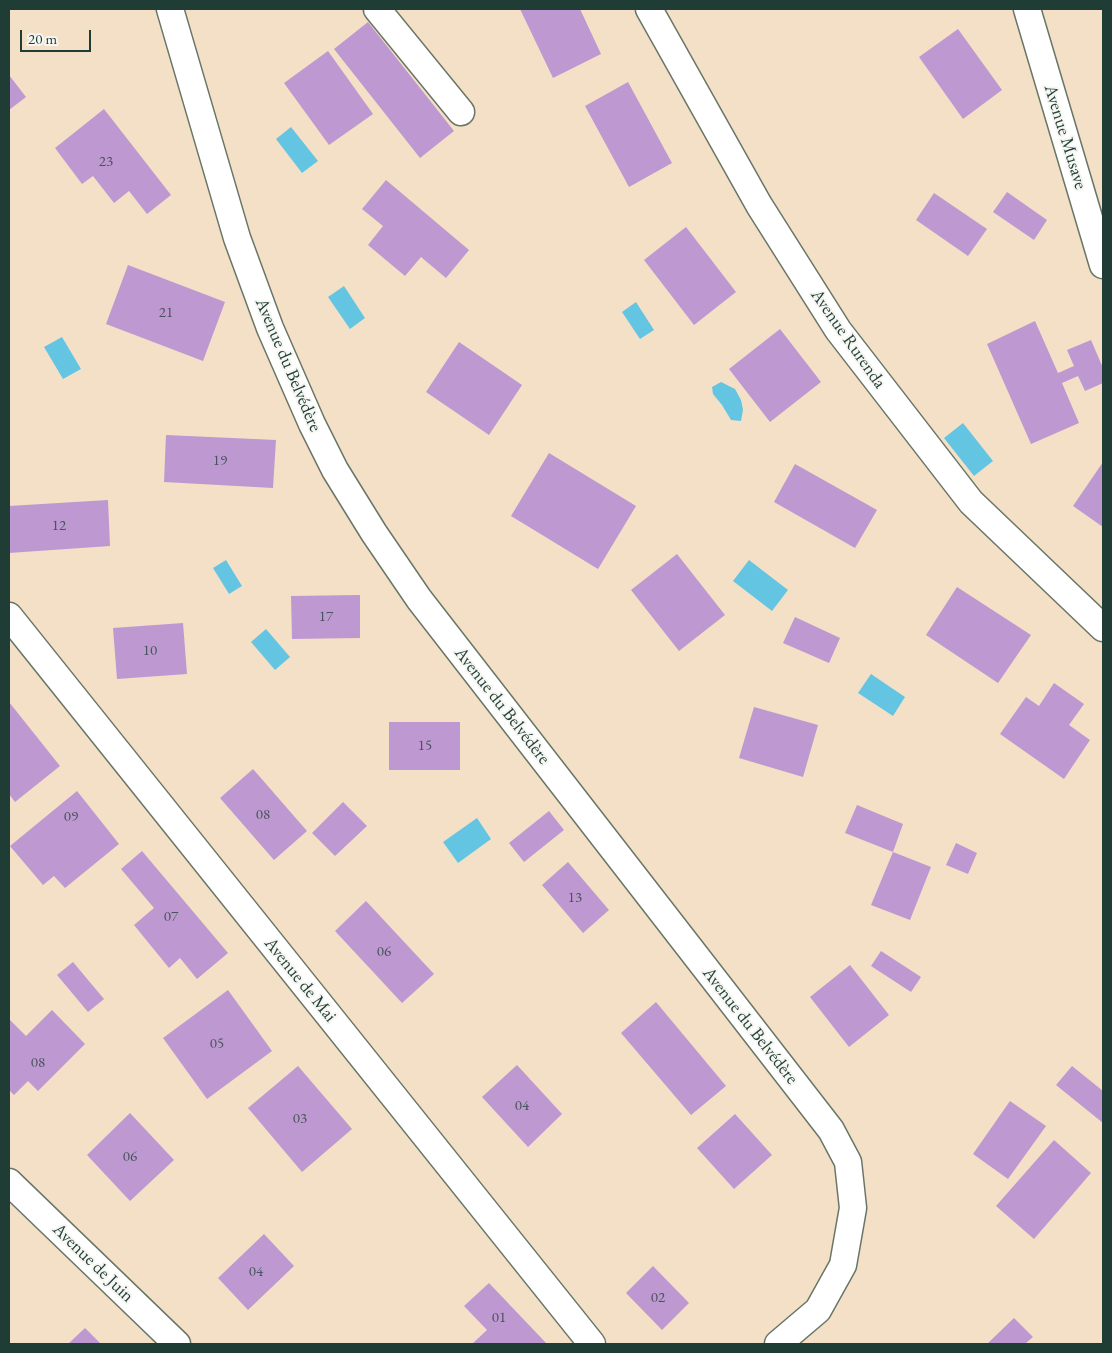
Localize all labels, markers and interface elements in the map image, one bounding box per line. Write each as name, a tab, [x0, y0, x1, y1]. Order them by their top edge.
scale bar	[22, 20, 94, 52]
text: 20 m	[28, 29, 57, 48]
street label: Avenue Musave	[1039, 82, 1091, 192]
house number: 23	[99, 153, 113, 171]
street label: Avenue Rurenda	[806, 285, 890, 393]
street label: Avenue du Belvédère	[250, 295, 326, 435]
house number: 21	[159, 304, 173, 322]
house number: 19	[213, 452, 227, 470]
house number: 12	[52, 517, 66, 535]
house number: 17	[319, 608, 333, 626]
house number: 10	[143, 642, 157, 660]
street label: Avenue du Belvédère	[450, 643, 554, 769]
house number: 15	[418, 737, 432, 755]
house number: 08	[256, 806, 270, 824]
house number: 09	[64, 808, 78, 826]
house number: 13	[568, 889, 582, 907]
house number: 07	[164, 908, 178, 926]
street label: Avenue de Mai	[259, 933, 341, 1027]
house number: 06	[377, 943, 391, 961]
street label: Avenue du Belvédère	[698, 963, 802, 1089]
house number: 05	[210, 1035, 224, 1053]
house number: 08	[31, 1054, 45, 1072]
house number: 04	[515, 1097, 529, 1115]
house number: 03	[293, 1110, 307, 1128]
house number: 06	[123, 1148, 137, 1166]
street label: Avenue de Juin	[48, 1219, 138, 1307]
house number: 04	[249, 1263, 263, 1281]
house number: 02	[651, 1289, 665, 1307]
house number: 01	[492, 1309, 506, 1327]

